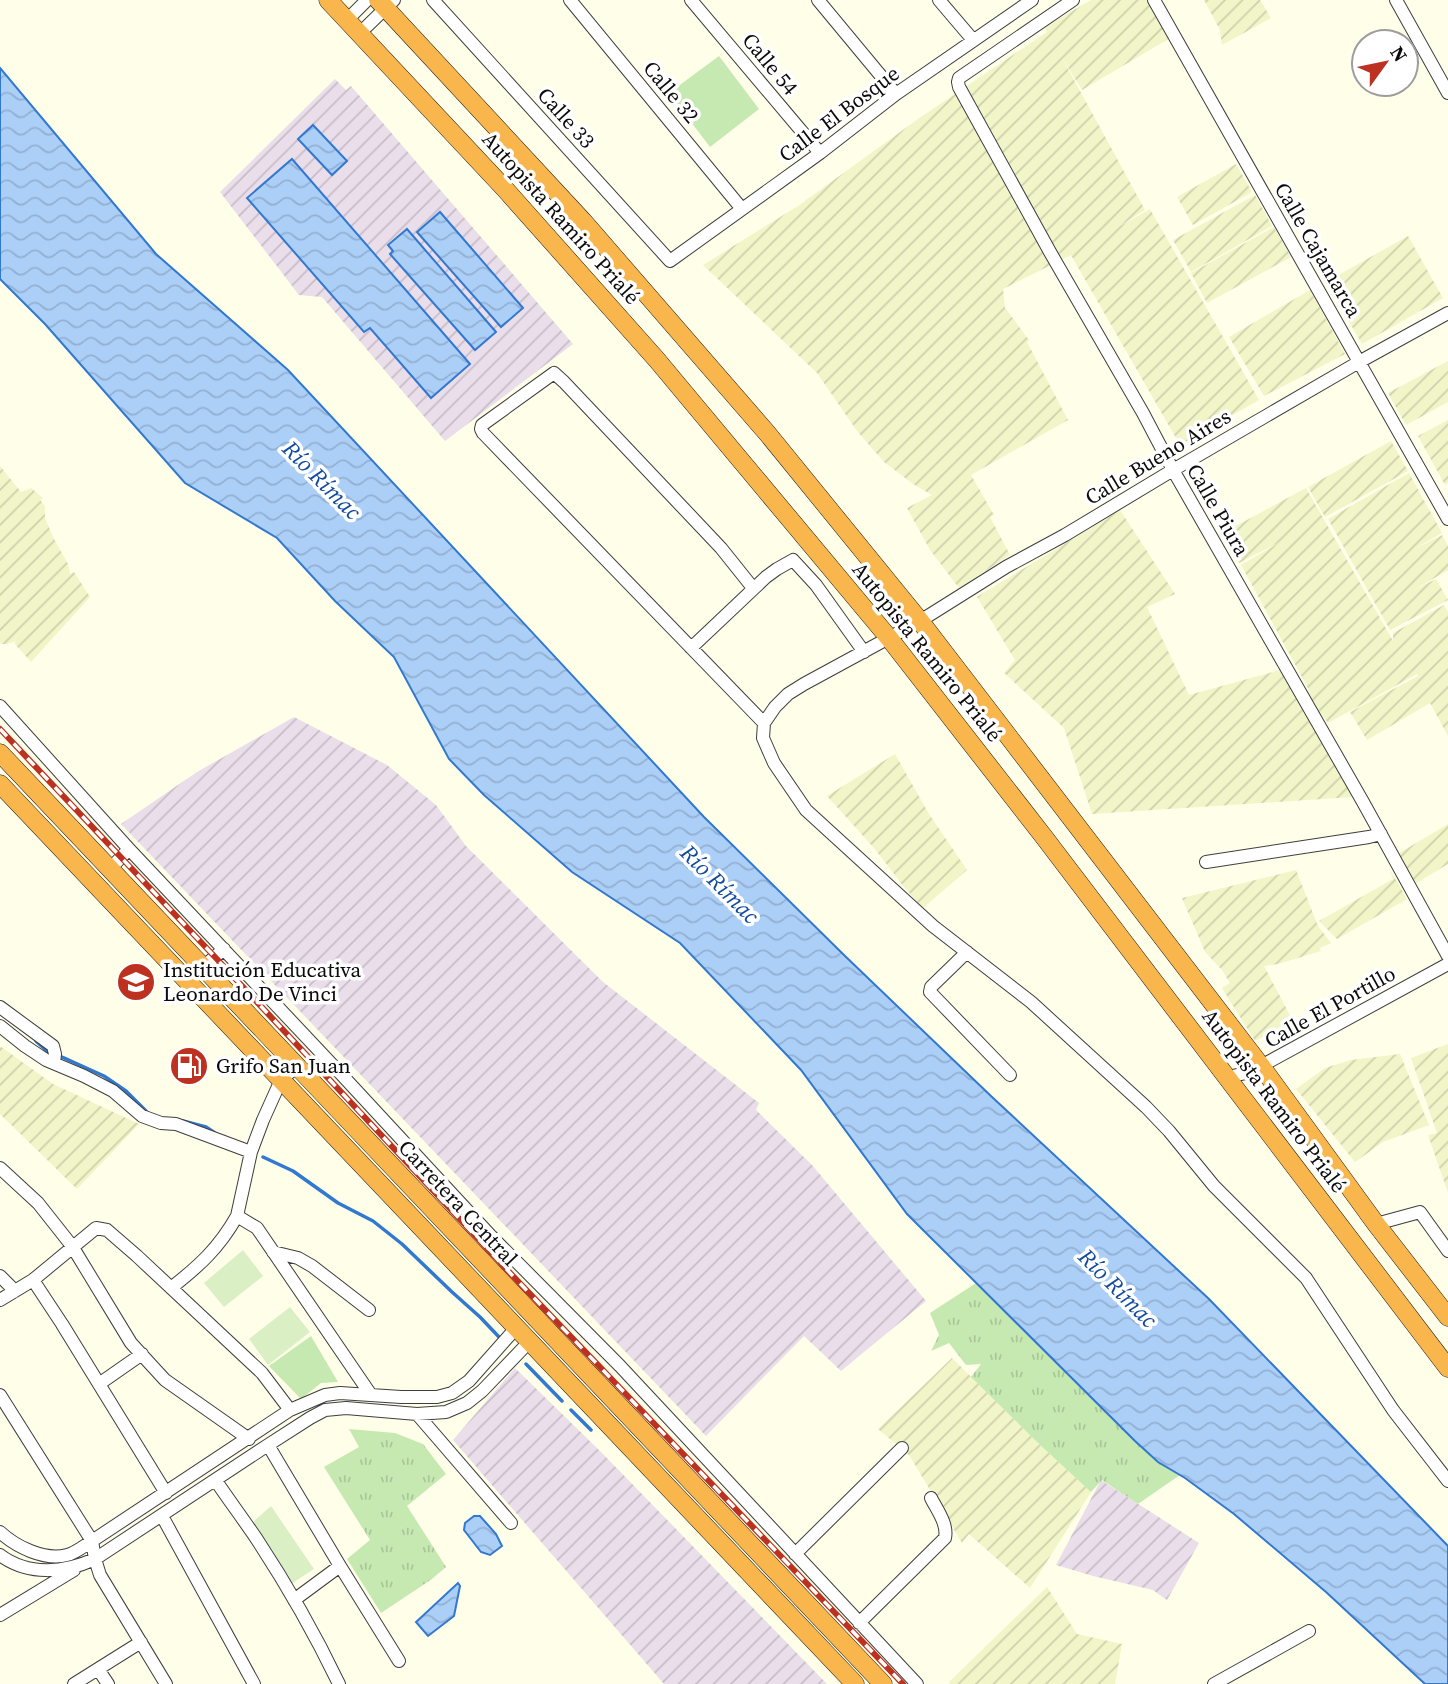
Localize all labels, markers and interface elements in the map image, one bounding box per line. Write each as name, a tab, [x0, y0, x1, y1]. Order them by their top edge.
street label: Calle 54	[736, 26, 805, 101]
north arrow	[1350, 28, 1420, 98]
text: N	[1385, 41, 1414, 67]
street label: Calle 32	[637, 54, 706, 129]
street label: Calle El Bosque	[772, 59, 905, 169]
street label: Calle 33	[531, 81, 602, 155]
street label: Autopista Ramiro Prialé	[476, 125, 647, 310]
street label: Calle Cajamarca	[1268, 177, 1369, 323]
street label: Calle Bueno Aires	[1079, 402, 1236, 512]
water label: Río Rímac	[275, 433, 369, 527]
street label: Calle Piura	[1180, 458, 1257, 562]
street label: Autopista Ramiro Prialé	[846, 556, 1009, 748]
water label: Río Rímac	[673, 837, 767, 931]
place label: Institución Educativa Leonardo De Vinci	[163, 955, 362, 1008]
street label: Calle El Portillo	[1259, 959, 1401, 1055]
school or university icon: Institución Educativa Leonardo De Vinci	[115, 961, 157, 1003]
street label: Autopista Ramiro Prialé	[1196, 1003, 1353, 1199]
fuel station icon: Grifo San Juan	[168, 1045, 210, 1087]
place label: Grifo San Juan	[216, 1051, 351, 1080]
street label: Carretera Central	[392, 1133, 525, 1272]
water label: Río Rímac	[1071, 1241, 1165, 1335]

